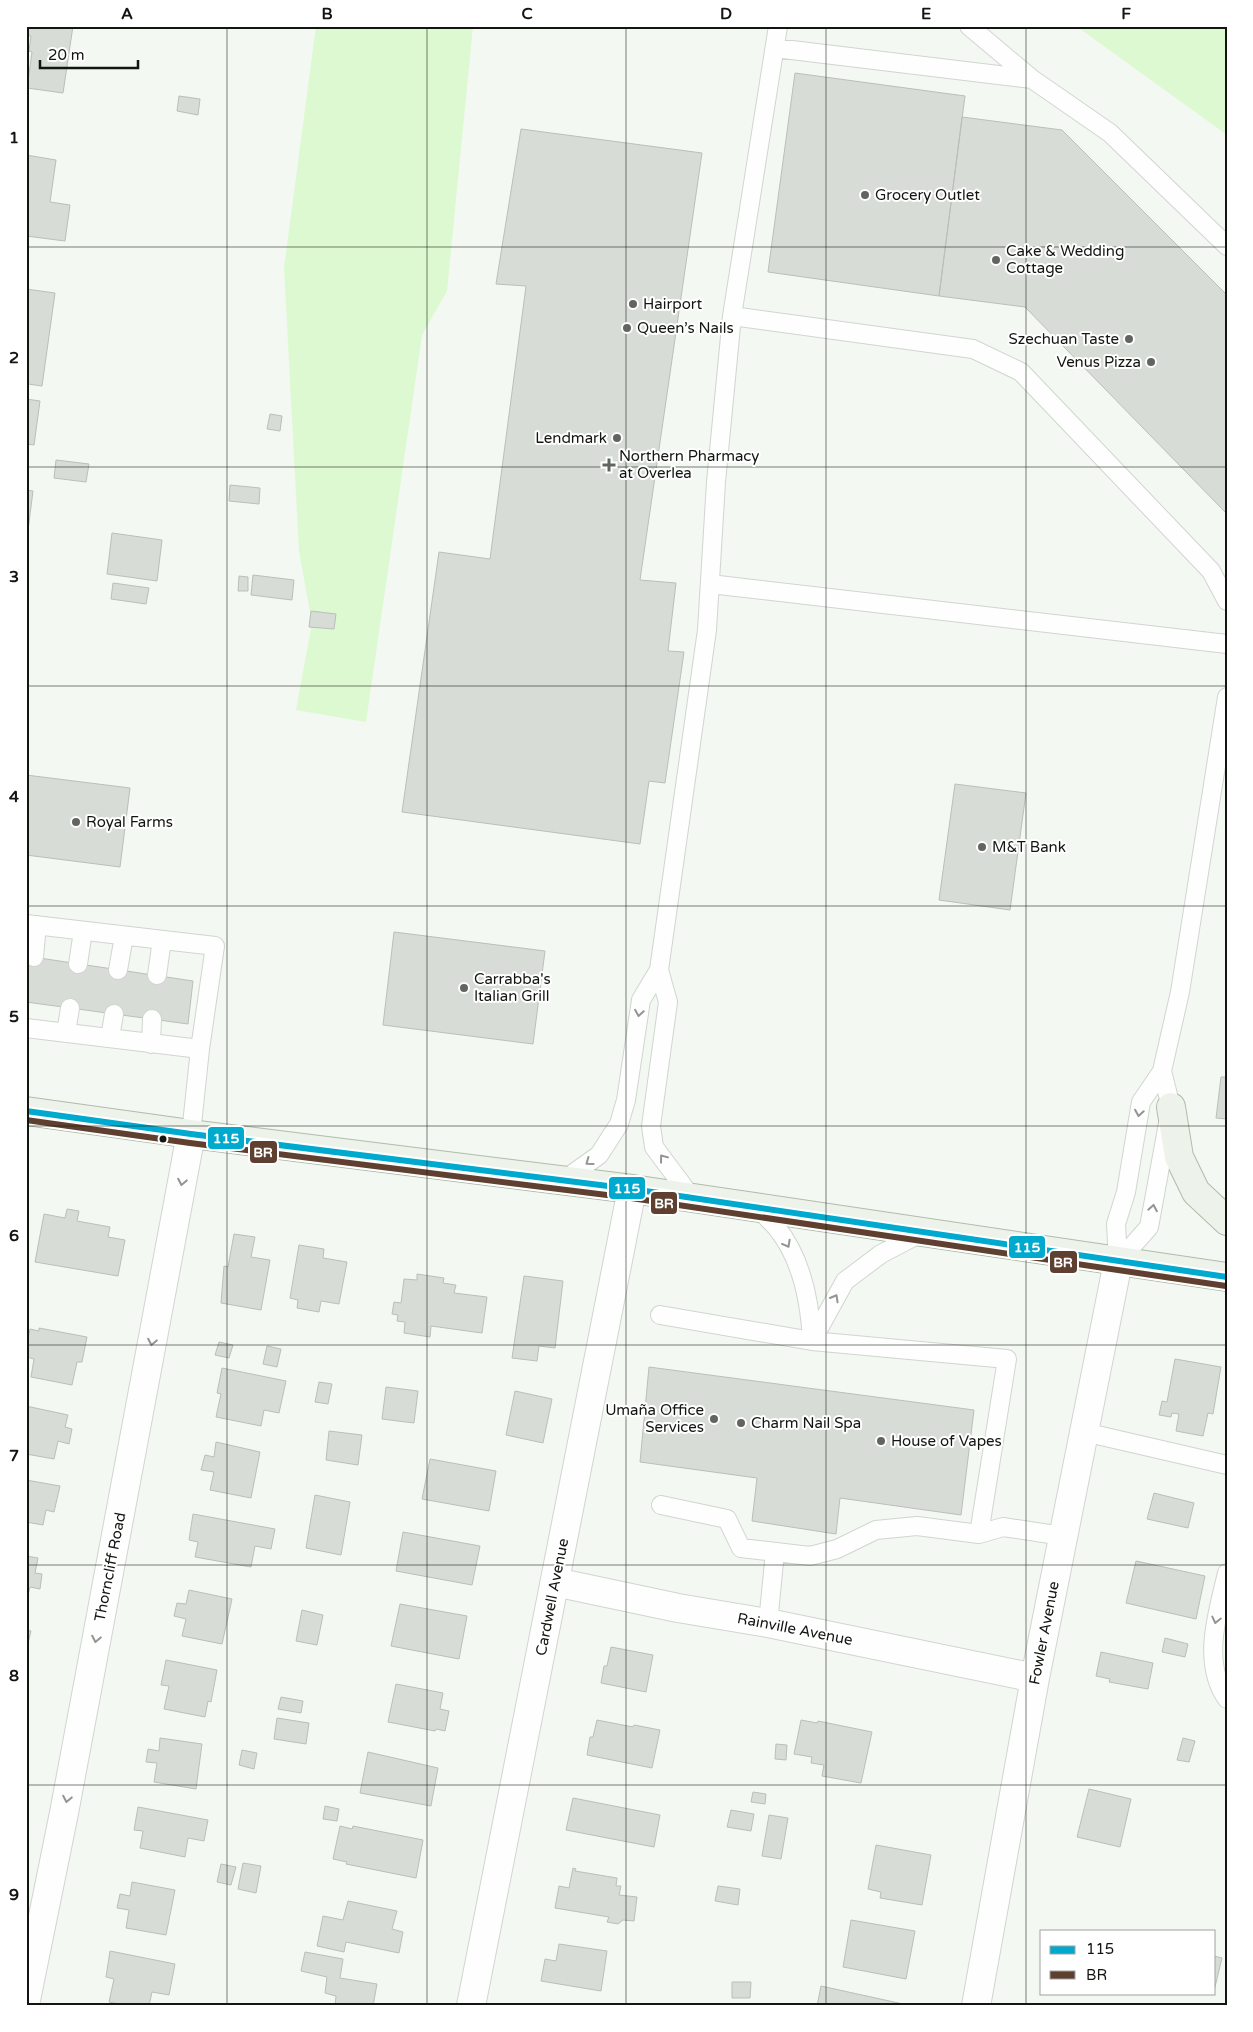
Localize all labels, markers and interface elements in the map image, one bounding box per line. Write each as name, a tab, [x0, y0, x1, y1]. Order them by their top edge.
text: A	[121, 4, 133, 24]
text: B	[321, 4, 333, 24]
text: C	[521, 4, 533, 24]
text: D	[720, 4, 732, 24]
text: E	[921, 4, 931, 24]
text: F	[1121, 4, 1131, 24]
scale bar	[40, 38, 138, 70]
text: 20 m	[48, 46, 85, 64]
text: 1	[9, 128, 19, 148]
place label: Grocery Outlet	[875, 186, 980, 204]
marker: Grocery Outlet	[859, 189, 871, 201]
place label: Cake & Wedding Cottage	[1006, 242, 1124, 277]
marker: Cake & Wedding Cottage	[990, 254, 1002, 266]
place label: Hairport	[643, 295, 703, 313]
marker: Hairport	[627, 298, 639, 310]
place label: Queen’s Nails	[637, 319, 734, 337]
marker: Queen’s Nails	[621, 322, 633, 334]
place label: Szechuan Taste	[1009, 330, 1119, 348]
marker: Szechuan Taste	[1123, 333, 1135, 345]
text: 2	[9, 348, 19, 368]
place label: Venus Pizza	[1057, 353, 1141, 371]
marker: Venus Pizza	[1145, 356, 1157, 368]
place label: Lendmark	[535, 429, 607, 447]
marker: Lendmark	[611, 432, 623, 444]
place label: Northern Pharmacy at Overlea	[619, 447, 759, 482]
marker: Northern Pharmacy at Overlea	[603, 459, 615, 471]
text: 3	[9, 567, 19, 587]
text: 4	[9, 787, 19, 807]
place label: Royal Farms	[86, 813, 173, 831]
marker: Royal Farms	[70, 816, 82, 828]
place label: M&T Bank	[992, 838, 1066, 856]
marker: M&T Bank	[976, 841, 988, 853]
place label: Carrabba's Italian Grill	[474, 970, 551, 1005]
marker: Carrabba's Italian Grill	[458, 982, 470, 994]
text: 5	[9, 1007, 19, 1027]
one-way arrow	[634, 1010, 645, 1018]
one-way arrow	[1134, 1109, 1145, 1117]
line badge: 115	[207, 1126, 245, 1150]
text: 115	[213, 1130, 239, 1147]
unlabelled marker	[158, 1134, 168, 1144]
line badge: BR	[249, 1140, 278, 1164]
text: BR	[253, 1144, 273, 1161]
one-way arrow	[660, 1154, 669, 1164]
one-way arrow	[585, 1156, 594, 1166]
line badge: 115	[608, 1176, 646, 1200]
one-way arrow	[177, 1178, 188, 1187]
text: 115	[614, 1180, 640, 1197]
line badge: BR	[650, 1191, 678, 1215]
text: BR	[654, 1195, 674, 1212]
one-way arrow	[1147, 1203, 1157, 1212]
text: 6	[9, 1226, 19, 1246]
line badge: 115	[1008, 1235, 1046, 1259]
one-way arrow	[781, 1239, 791, 1248]
text: 115	[1014, 1239, 1040, 1256]
line badge: BR	[1049, 1250, 1078, 1274]
text: BR	[1053, 1254, 1073, 1271]
one-way arrow	[828, 1295, 838, 1304]
one-way arrow	[148, 1338, 158, 1347]
place label: Umaña Office Services	[605, 1401, 704, 1436]
marker: Umaña Office Services	[708, 1413, 720, 1425]
place label: Charm Nail Spa	[751, 1414, 861, 1432]
marker: Charm Nail Spa	[735, 1417, 747, 1429]
place label: House of Vapes	[891, 1432, 1002, 1450]
marker: House of Vapes	[875, 1435, 887, 1447]
text: 7	[9, 1446, 19, 1466]
street label: Thorncliff Road	[91, 1511, 129, 1623]
street label: Cardwell Avenue	[532, 1537, 572, 1657]
street label: Fowler Avenue	[1025, 1580, 1063, 1686]
street label: Rainville Avenue	[736, 1609, 854, 1649]
one-way arrow	[1211, 1616, 1222, 1625]
one-way arrow	[92, 1635, 102, 1644]
text: 8	[9, 1666, 19, 1686]
one-way arrow	[62, 1795, 72, 1804]
text: 9	[9, 1885, 19, 1905]
legend	[1040, 1930, 1216, 1994]
text: 115	[1086, 1940, 1114, 1958]
text: BR	[1086, 1966, 1107, 1984]

